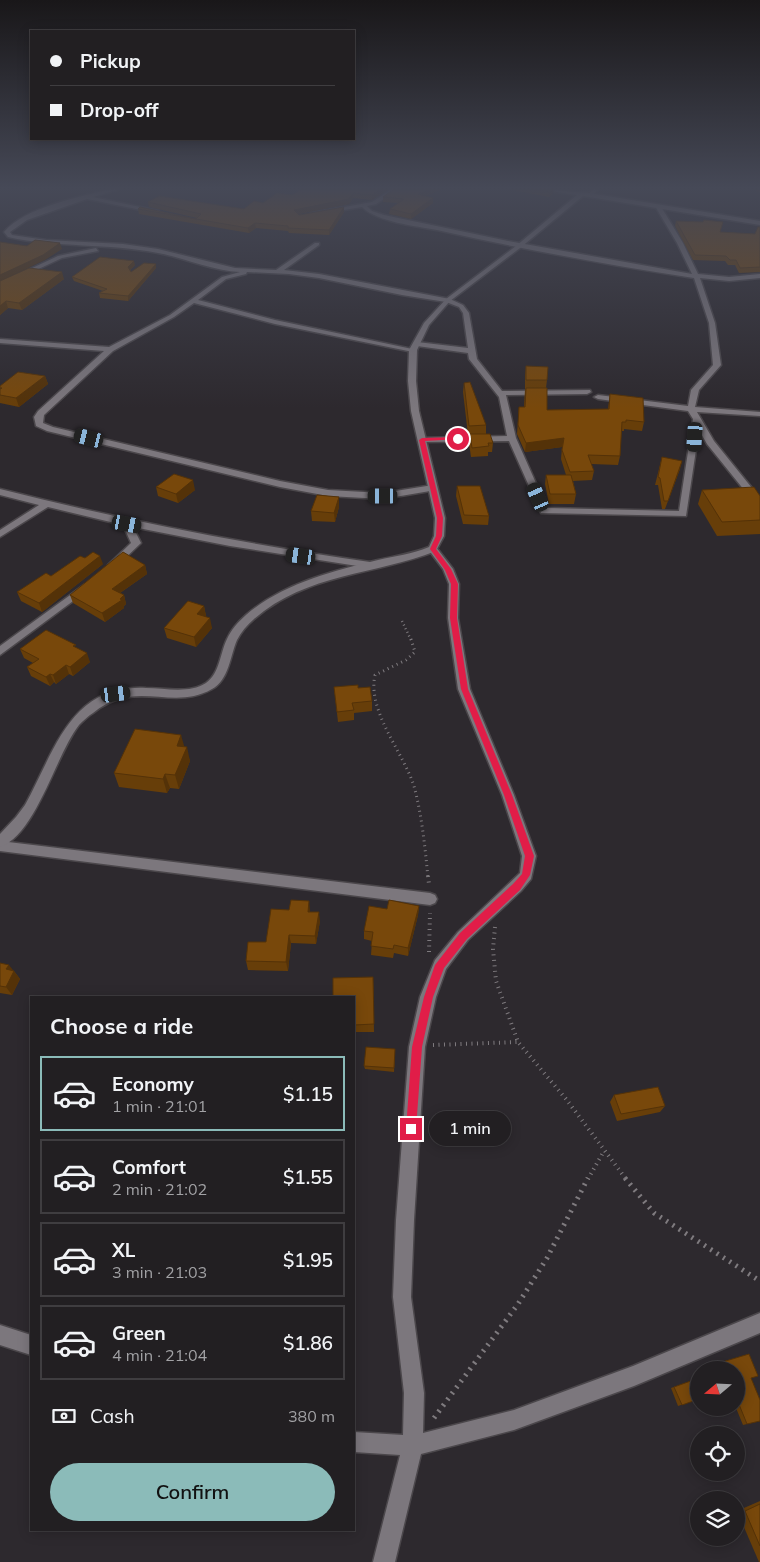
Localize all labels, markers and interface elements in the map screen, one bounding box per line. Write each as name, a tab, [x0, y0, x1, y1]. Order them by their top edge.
text: Pickup	[80, 49, 141, 73]
text: Drop-off	[80, 98, 158, 122]
car	[686, 422, 703, 452]
car	[72, 427, 105, 449]
route start	[447, 428, 469, 450]
car	[525, 480, 550, 514]
car	[368, 489, 398, 504]
car	[110, 514, 143, 534]
car	[285, 546, 316, 566]
car	[100, 685, 131, 703]
text: Choose a ride	[50, 1012, 193, 1040]
icon: car	[52, 1071, 97, 1116]
text: Economy	[112, 1072, 194, 1096]
text: $1.15	[283, 1082, 333, 1106]
text: 1 min · 21:01	[112, 1096, 207, 1116]
callout: 1 min	[428, 1112, 511, 1146]
route end	[400, 1118, 422, 1140]
text: 1 min	[449, 1118, 491, 1138]
icon: car	[52, 1154, 97, 1199]
text: Comfort	[112, 1155, 186, 1179]
text: $1.55	[283, 1165, 333, 1189]
text: 2 min · 21:02	[112, 1179, 207, 1199]
icon: car	[52, 1237, 97, 1282]
text: XL	[112, 1238, 135, 1262]
text: $1.95	[283, 1248, 333, 1272]
text: 3 min · 21:03	[112, 1262, 207, 1282]
icon: car	[52, 1320, 97, 1365]
text: Green	[112, 1321, 166, 1345]
text: $1.86	[283, 1331, 333, 1355]
text: 4 min · 21:04	[112, 1345, 207, 1365]
north arrow	[690, 1361, 745, 1416]
map controls	[690, 1361, 745, 1546]
icon: cash	[50, 1402, 78, 1430]
text: Cash	[90, 1404, 135, 1428]
text: 380 m	[288, 1406, 335, 1426]
button: locate	[690, 1426, 745, 1481]
button: Confirm	[50, 1463, 335, 1521]
button: layers	[690, 1491, 745, 1546]

